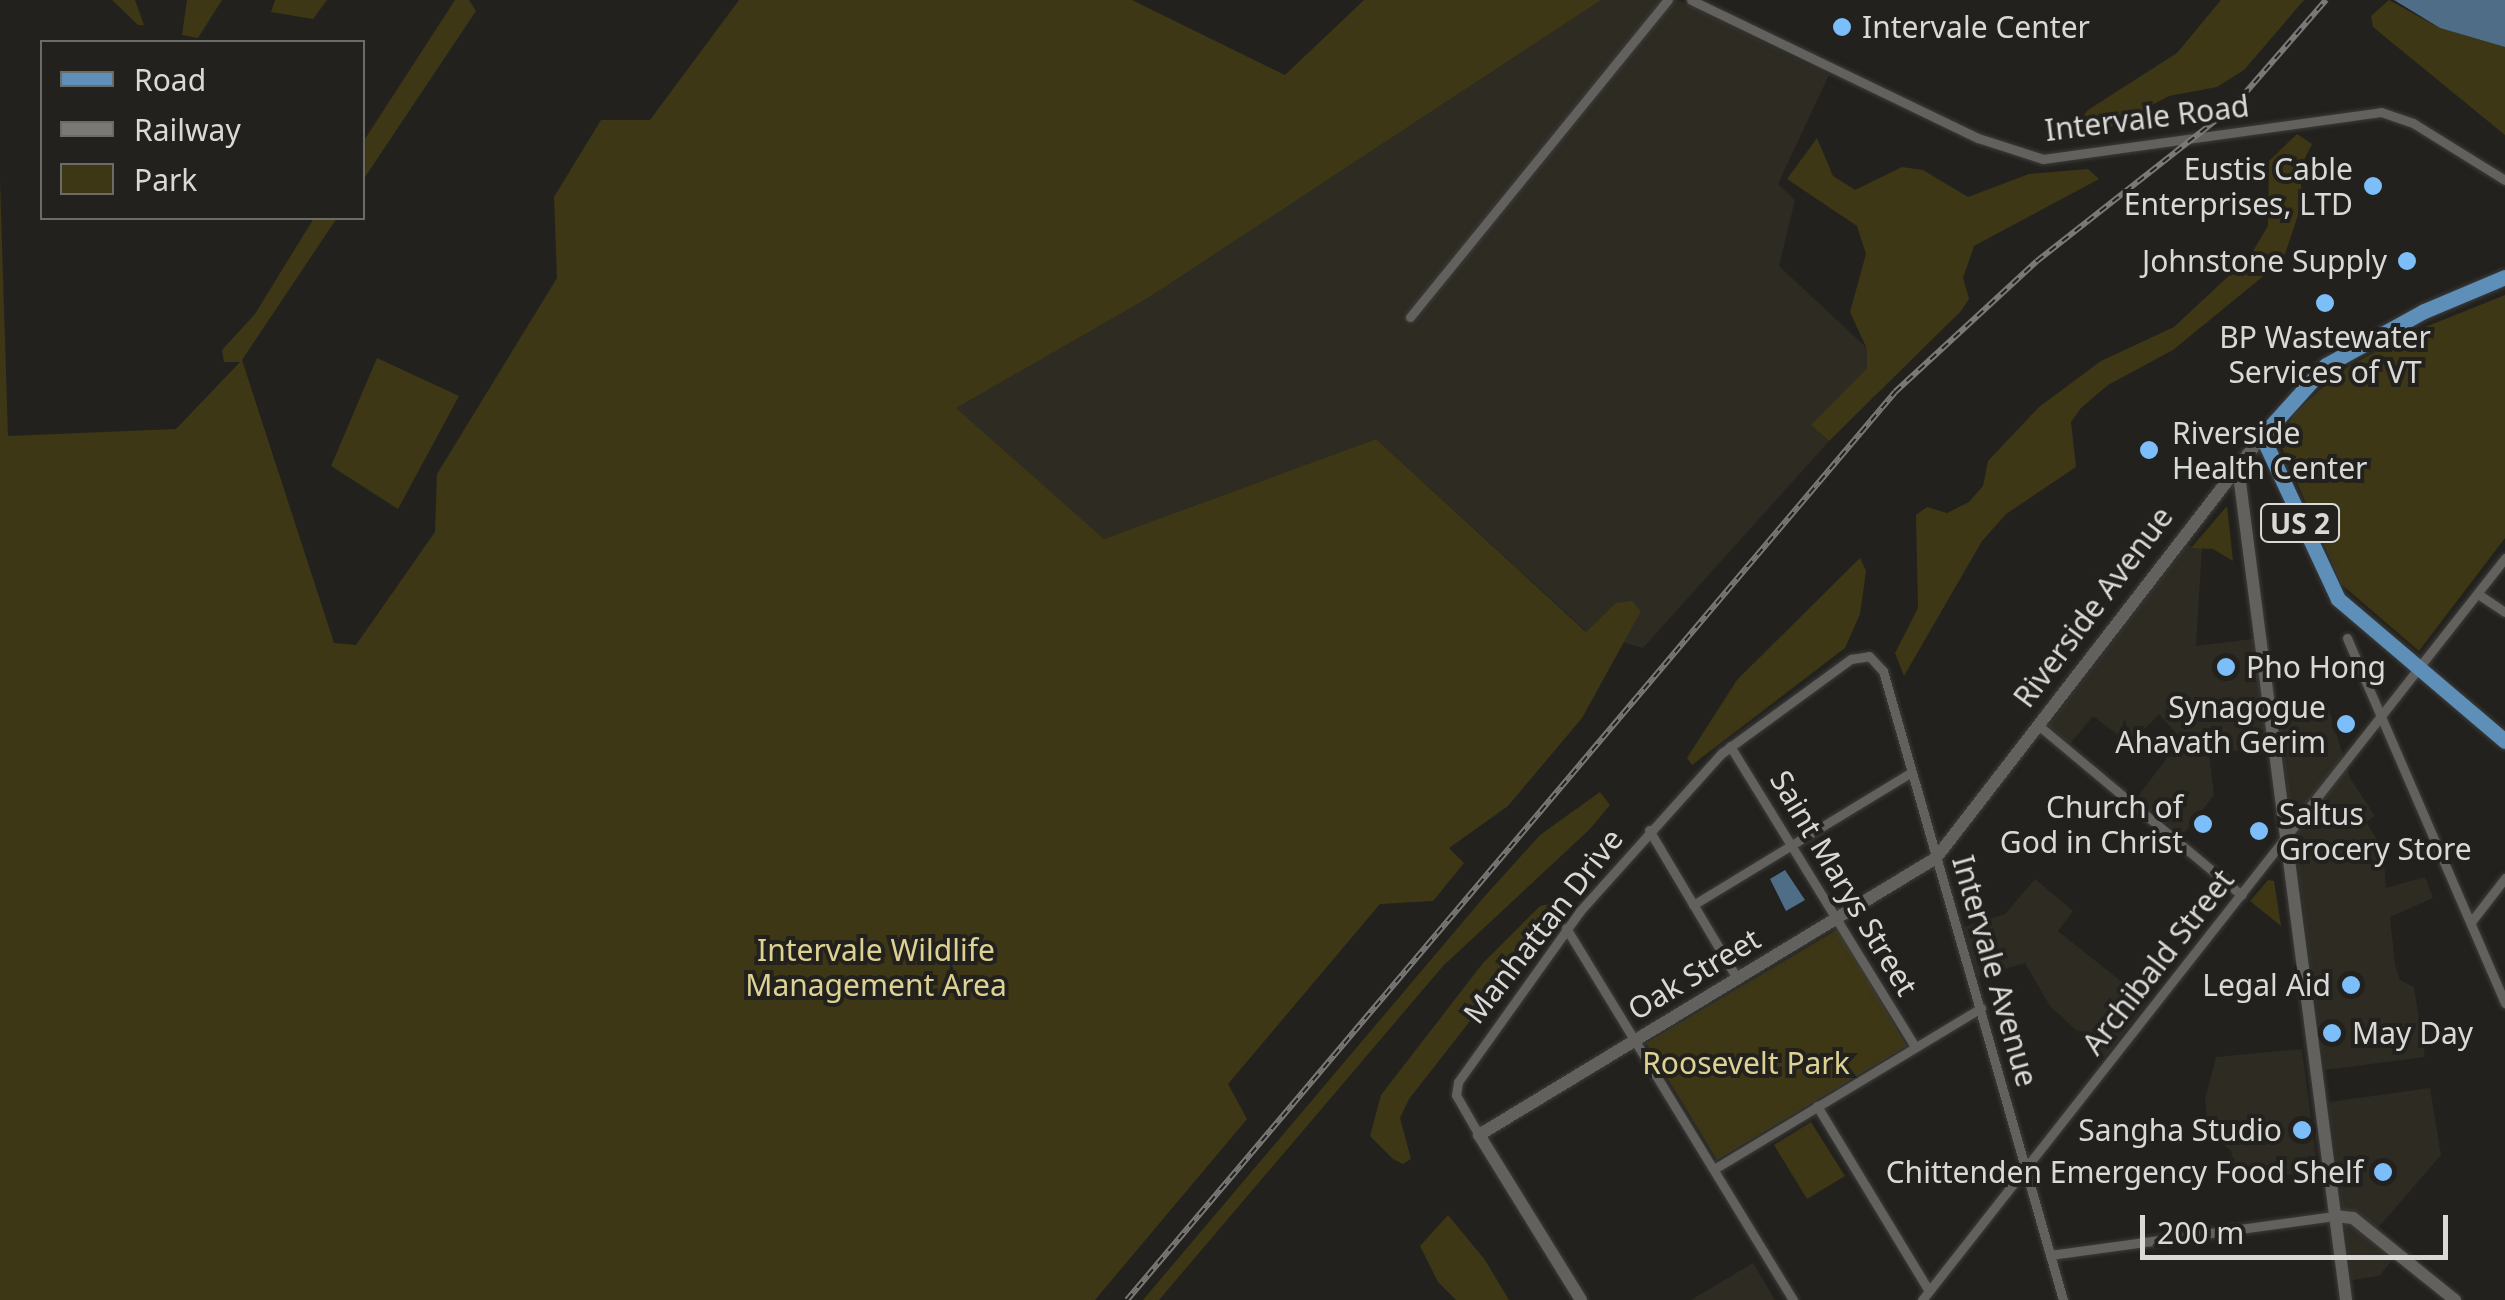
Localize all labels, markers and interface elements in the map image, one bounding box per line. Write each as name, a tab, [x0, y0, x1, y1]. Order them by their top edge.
place label: Intervale Center	[1862, 9, 2090, 45]
marker: Intervale Center	[1831, 16, 1853, 38]
legend	[40, 40, 365, 220]
text: Road	[134, 59, 206, 100]
street label: Intervale Road	[2043, 88, 2251, 148]
text: Railway	[134, 109, 241, 150]
place label: Eustis Cable Enterprises, LTD	[2124, 151, 2353, 222]
text: Park	[134, 159, 197, 200]
marker: Eustis Cable Enterprises, LTD	[2362, 175, 2384, 197]
place label: Johnstone Supply	[2142, 243, 2387, 279]
marker: Johnstone Supply	[2396, 250, 2418, 272]
marker: BP Wastewater Services of VT	[2314, 292, 2336, 314]
place label: BP Wastewater Services of VT	[2219, 319, 2431, 390]
place label: Riverside Health Center	[2172, 415, 2367, 486]
marker: Riverside Health Center	[2136, 437, 2162, 463]
street label: Riverside Avenue	[2006, 500, 2180, 714]
road number: US 2	[2260, 500, 2340, 546]
place label: Pho Hong	[2246, 649, 2386, 685]
marker: Pho Hong	[2215, 656, 2237, 678]
place label: Synagogue Ahavath Gerim	[2115, 689, 2326, 760]
marker: Synagogue Ahavath Gerim	[2335, 713, 2357, 735]
street label: Saint Marys Street	[1763, 764, 1925, 1002]
place label: Church of God in Christ	[2000, 789, 2183, 860]
place label: Saltus Grocery Store	[2279, 796, 2472, 866]
marker: Church of God in Christ	[2192, 813, 2214, 835]
marker: Saltus Grocery Store	[2248, 820, 2270, 842]
street label: Manhattan Drive	[1456, 822, 1630, 1030]
street label: Intervale Avenue	[1945, 851, 2045, 1091]
street label: Archibald Street	[2075, 862, 2241, 1062]
street label: Oak Street	[1621, 920, 1767, 1028]
park label: Intervale Wildlife Management Area	[745, 932, 1007, 1002]
place label: Legal Aid	[2202, 967, 2331, 1003]
marker: Legal Aid	[2340, 974, 2362, 996]
place label: May Day	[2352, 1015, 2473, 1051]
marker: May Day	[2321, 1022, 2343, 1044]
park label: Roosevelt Park	[1642, 1045, 1850, 1081]
place label: Sangha Studio	[2078, 1112, 2282, 1148]
marker: Sangha Studio	[2291, 1119, 2313, 1141]
place label: Chittenden Emergency Food Shelf	[1886, 1154, 2363, 1190]
marker: Chittenden Emergency Food Shelf	[2372, 1161, 2394, 1183]
scale bar	[2145, 1195, 2452, 1257]
text: 200 m	[2157, 1212, 2244, 1253]

